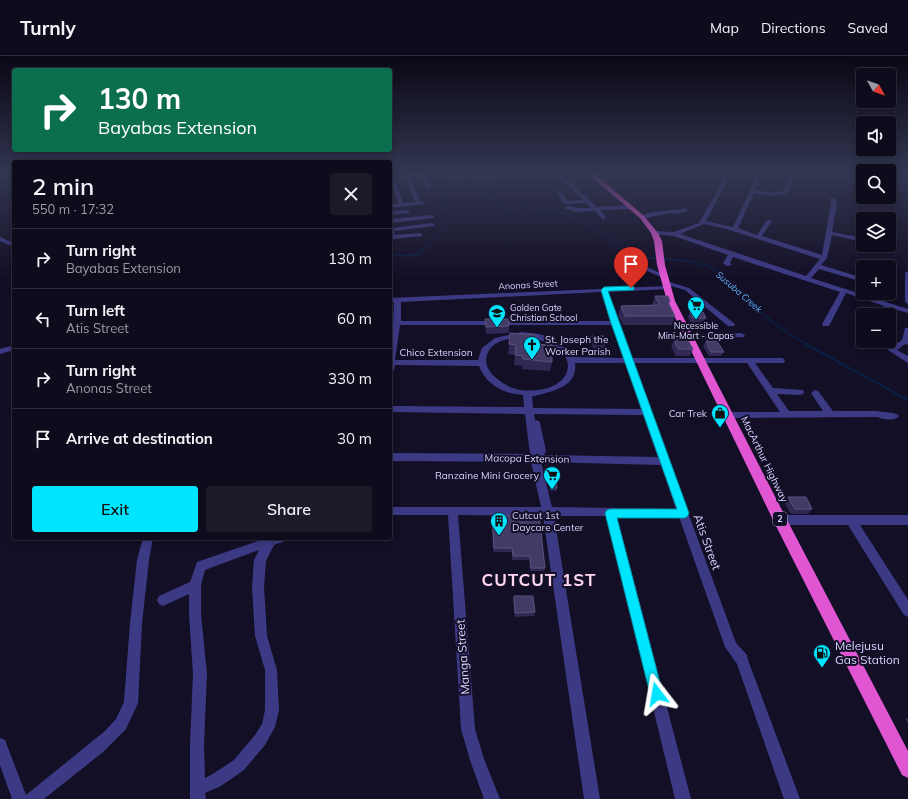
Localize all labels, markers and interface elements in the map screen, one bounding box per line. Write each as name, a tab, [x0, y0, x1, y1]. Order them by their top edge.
text: Turnly	[20, 16, 76, 40]
text: Map	[710, 19, 739, 37]
text: Directions	[761, 19, 826, 37]
text: Saved	[848, 19, 888, 37]
north arrow	[856, 68, 896, 108]
map controls	[856, 68, 896, 348]
text: 130 m	[98, 81, 181, 116]
icon: right	[32, 84, 84, 136]
text: Bayabas Extension	[98, 116, 257, 139]
button: sound	[856, 116, 896, 156]
button: search	[856, 164, 896, 204]
text: 2 min	[32, 171, 94, 201]
button: close	[330, 173, 372, 215]
text: 550 m · 17:32	[32, 201, 114, 217]
button: layers	[856, 212, 896, 252]
text: Turn right	[66, 241, 136, 260]
pin	[614, 247, 648, 288]
icon: right	[32, 248, 54, 270]
text: 130 m	[328, 249, 372, 268]
icon: arrive	[620, 253, 642, 275]
text: Bayabas Extension	[66, 260, 181, 276]
button: +	[856, 260, 896, 300]
water label: Susuba Creek	[714, 269, 765, 315]
street label: Anonas Street	[498, 277, 558, 292]
supermarket icon: Necessible Mini-Mart - Capas	[686, 295, 706, 320]
text: Turn left	[66, 301, 125, 320]
place label: Golden Gate Christian School	[510, 302, 577, 323]
school or university icon: Golden Gate Christian School	[487, 303, 507, 328]
icon: left	[32, 308, 54, 330]
button: −	[856, 308, 896, 348]
text: 60 m	[337, 309, 372, 328]
text: Atis Street	[66, 320, 129, 336]
place label: Necessible Mini-Mart - Capas	[658, 320, 734, 341]
place label: St. Joseph the Worker Parish	[545, 333, 611, 358]
church icon: St. Joseph the Worker Parish	[522, 335, 542, 360]
street label: Chico Extension	[399, 346, 473, 359]
text: Turn right	[66, 361, 136, 380]
icon: right	[32, 368, 54, 390]
text: 330 m	[328, 369, 372, 388]
text: Anonas Street	[66, 380, 152, 396]
shop icon: Car Trek	[710, 403, 730, 428]
place label: Car Trek	[669, 407, 708, 420]
street label: MacArthur Highway	[738, 414, 791, 505]
icon: arrive	[32, 428, 54, 450]
text: Arrive at destination	[66, 429, 213, 448]
text: 30 m	[337, 429, 372, 448]
street label: Macopa Extension	[485, 451, 570, 466]
supermarket icon: Ranzaine Mini Grocery	[542, 465, 562, 490]
place label: Ranzaine Mini Grocery	[435, 469, 540, 482]
button: Exit	[32, 486, 198, 532]
button: Share	[206, 486, 372, 532]
place label: Cutcut 1st Daycare Center	[512, 509, 584, 534]
building icon: Cutcut 1st Daycare Center	[489, 511, 509, 536]
street label: Atis Street	[691, 512, 724, 572]
road number: 2	[773, 512, 787, 526]
district label: CUTCUT 1ST	[482, 569, 596, 590]
street label: Manga Street	[452, 619, 473, 695]
place label: Melejusu Gas Station	[835, 638, 900, 667]
fuel station icon: Melejusu Gas Station	[812, 643, 832, 668]
position arrow	[636, 673, 678, 715]

